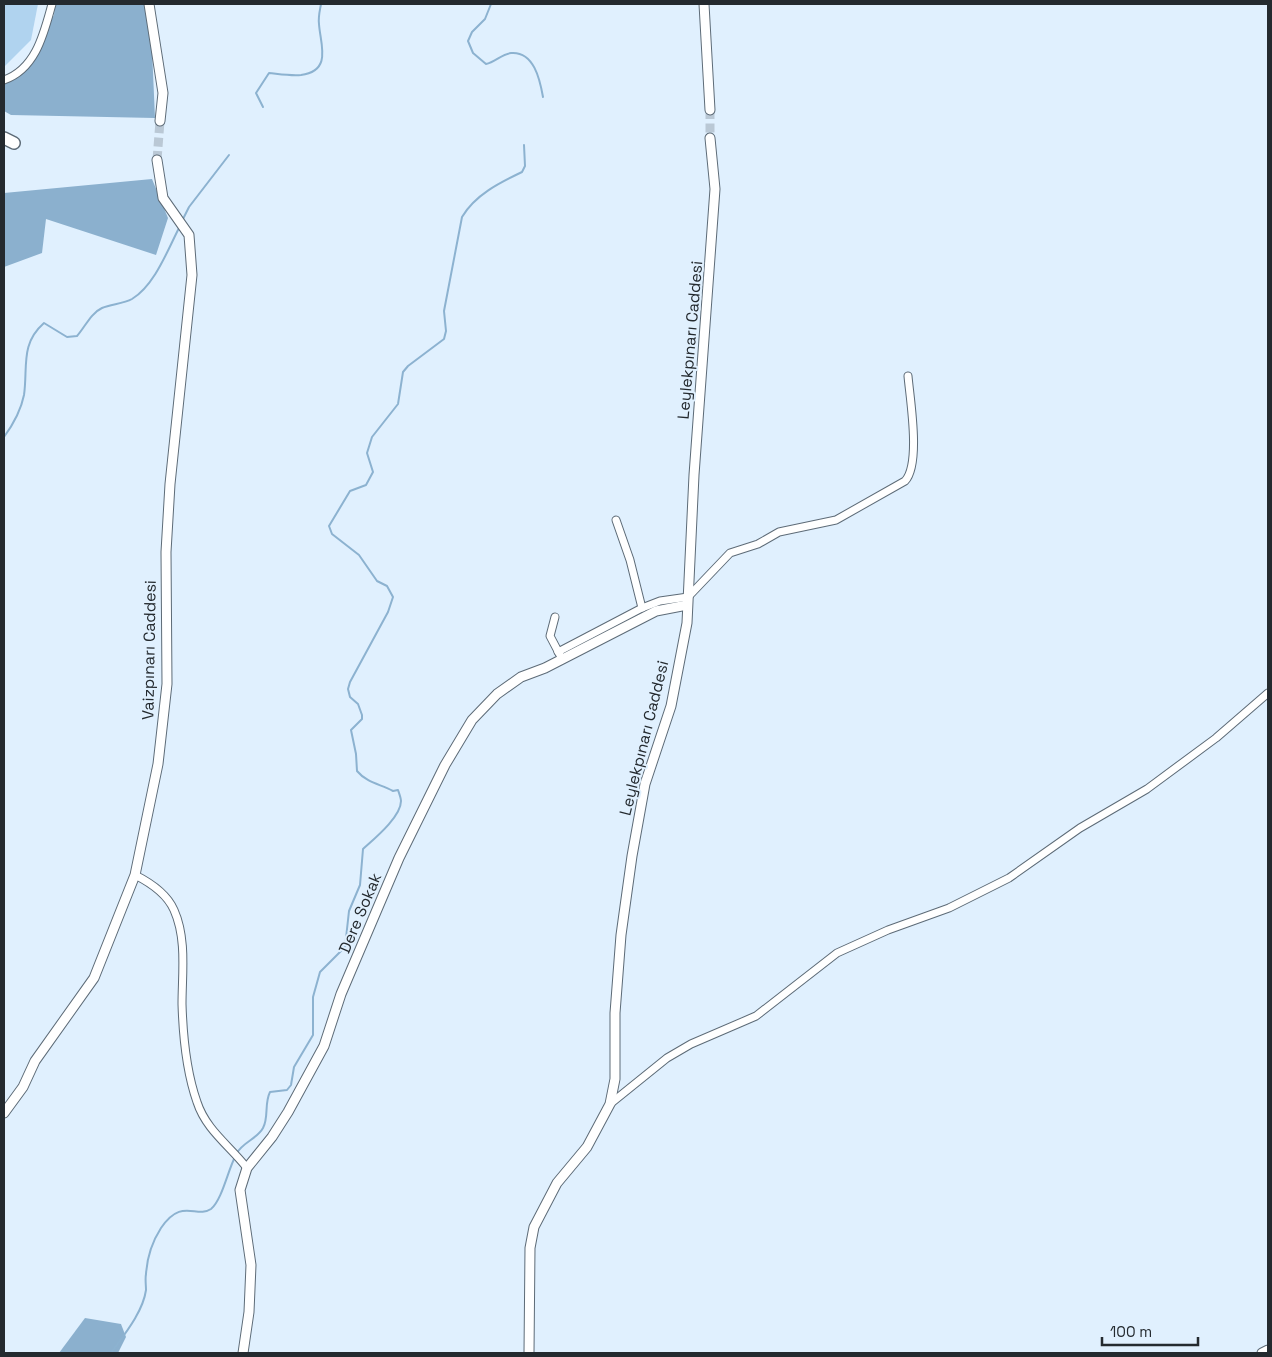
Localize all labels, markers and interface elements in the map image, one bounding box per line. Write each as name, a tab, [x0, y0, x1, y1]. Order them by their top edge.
street label: Leylekpınarı Caddesi	[673, 260, 707, 420]
street label: Vaizpınarı Caddesi	[137, 580, 161, 720]
street label: Leylekpınarı Caddesi	[615, 658, 673, 818]
street label: Dere Sokak	[334, 869, 386, 956]
scale bar	[1102, 1314, 1198, 1346]
text: 100 m	[1110, 1322, 1152, 1341]

